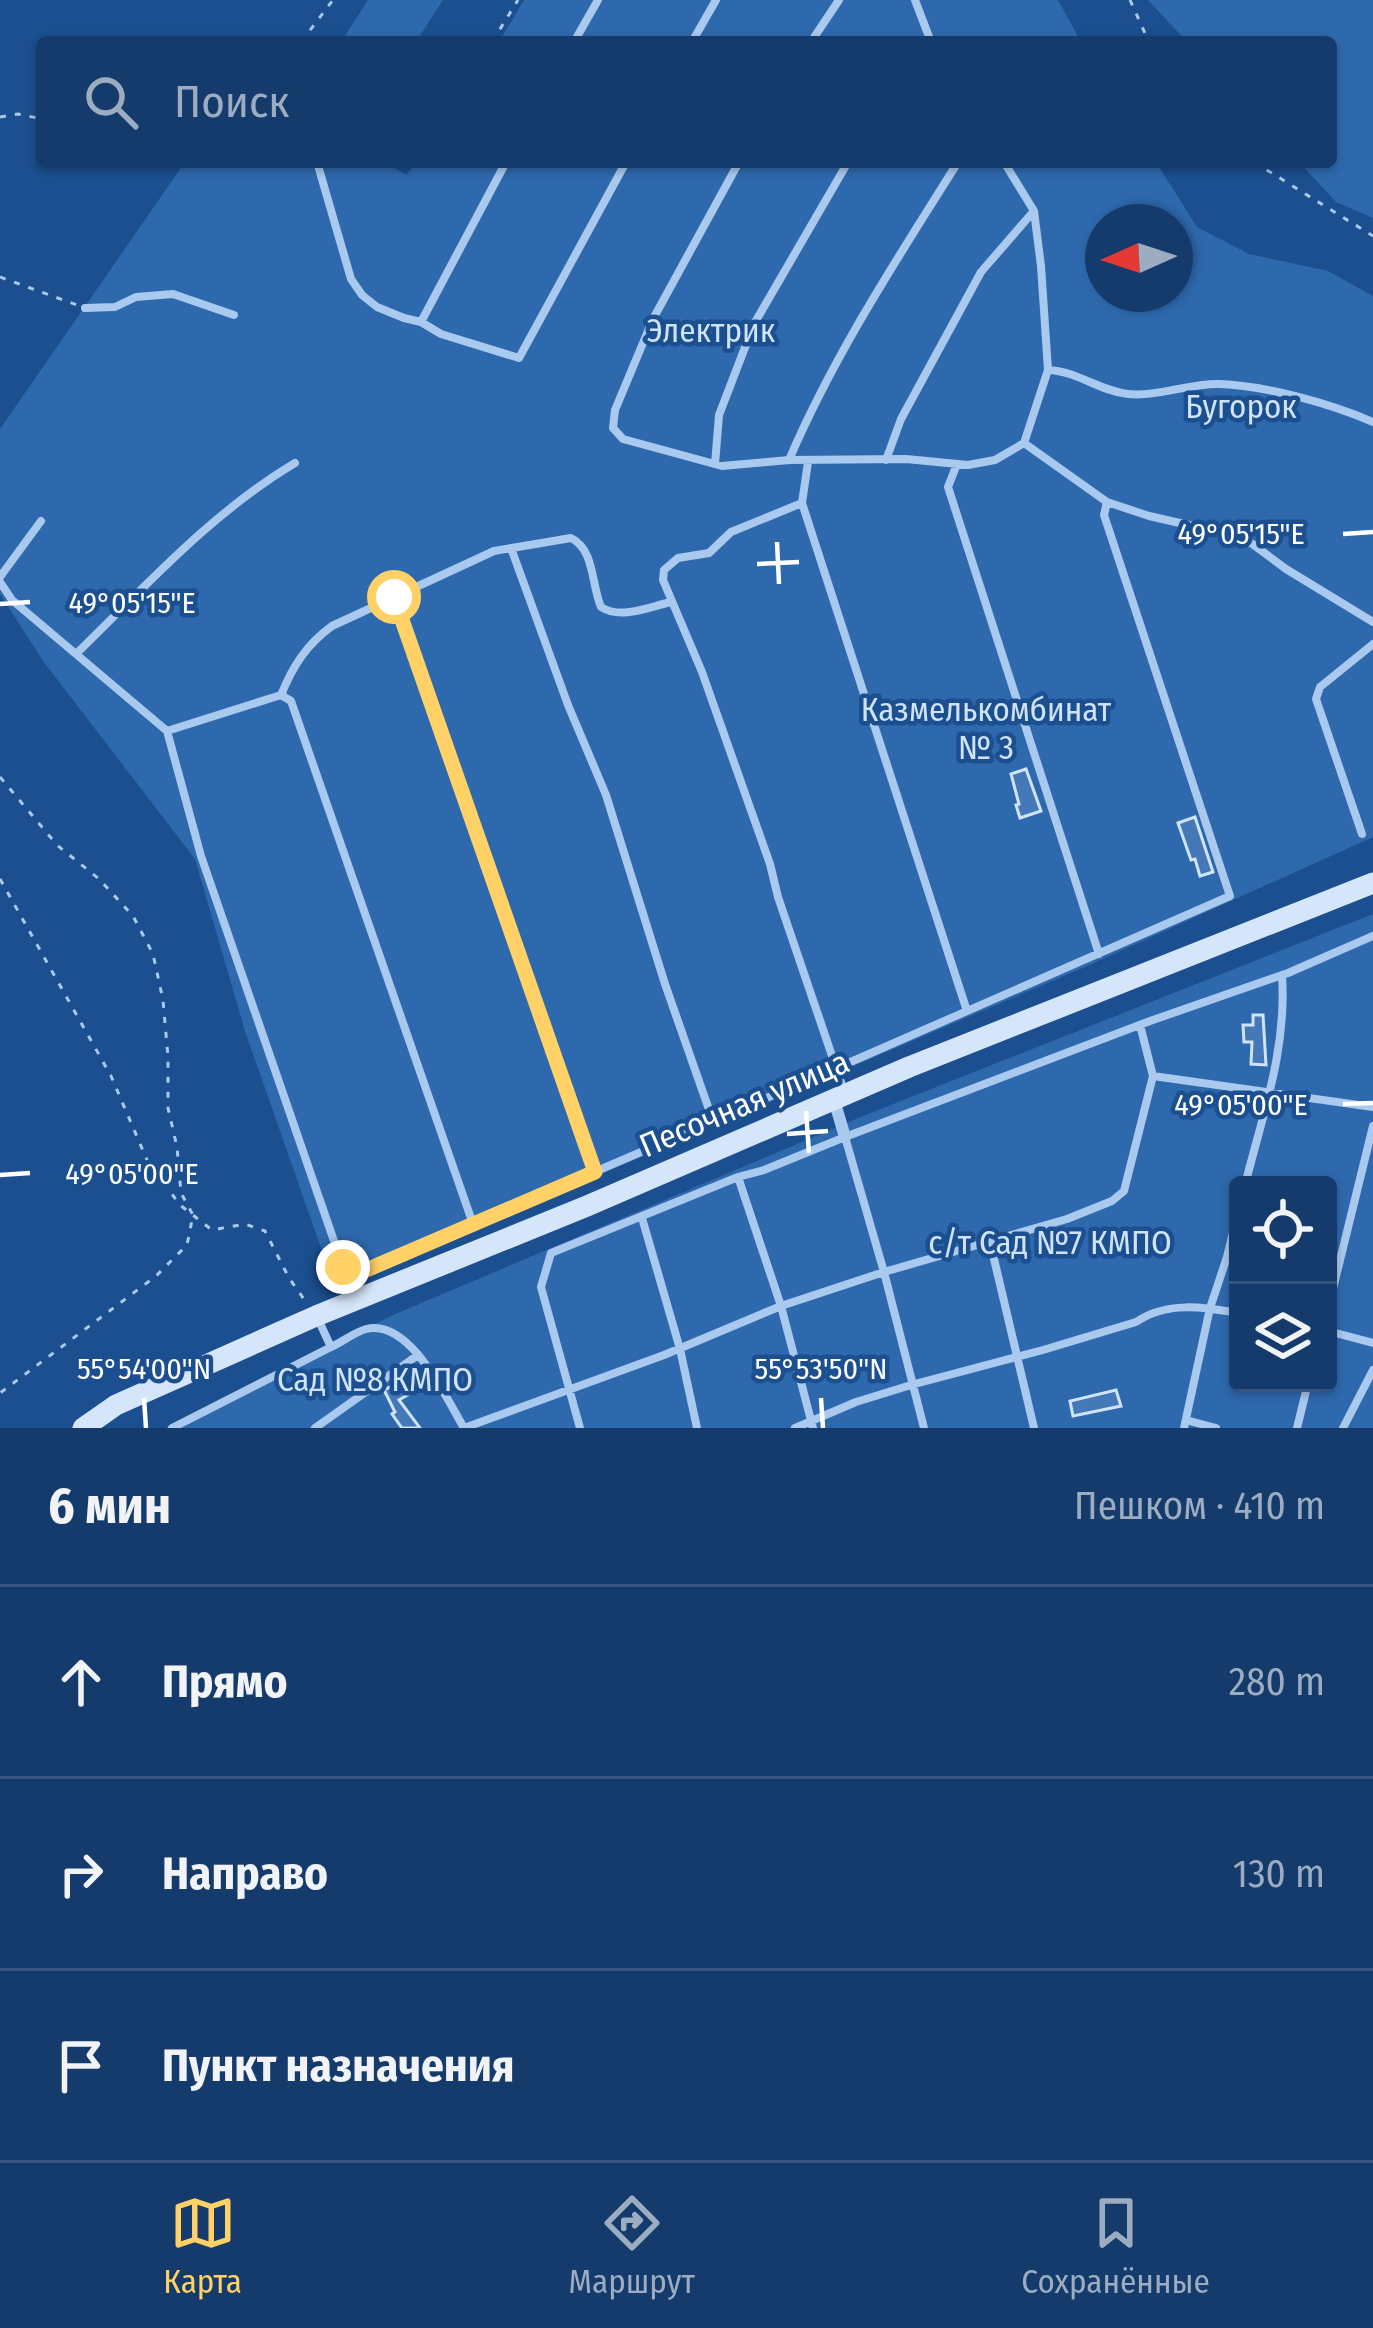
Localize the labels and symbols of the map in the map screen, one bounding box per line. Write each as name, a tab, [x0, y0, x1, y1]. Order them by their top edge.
north arrow	[1085, 204, 1193, 312]
park label: Электрик	[647, 311, 776, 351]
park label: Бугорок	[1185, 387, 1297, 427]
text: 49°05'15"E	[1177, 516, 1305, 552]
route start	[367, 570, 421, 624]
text: 49°05'15"E	[68, 585, 196, 621]
park label: Казмелькомбинат № 3	[861, 690, 1112, 768]
street label: Песочная улица	[634, 1042, 855, 1166]
text: 49°05'00"E	[1174, 1087, 1308, 1123]
text: 49°05'00"E	[65, 1156, 199, 1192]
park label: с/т Сад №7 КМПО	[928, 1223, 1172, 1263]
route end	[316, 1240, 370, 1294]
text: 55°54'00"N	[77, 1351, 211, 1387]
text: 55°53'50"N	[755, 1351, 887, 1387]
park label: Сад №8 КМПО	[277, 1360, 473, 1400]

